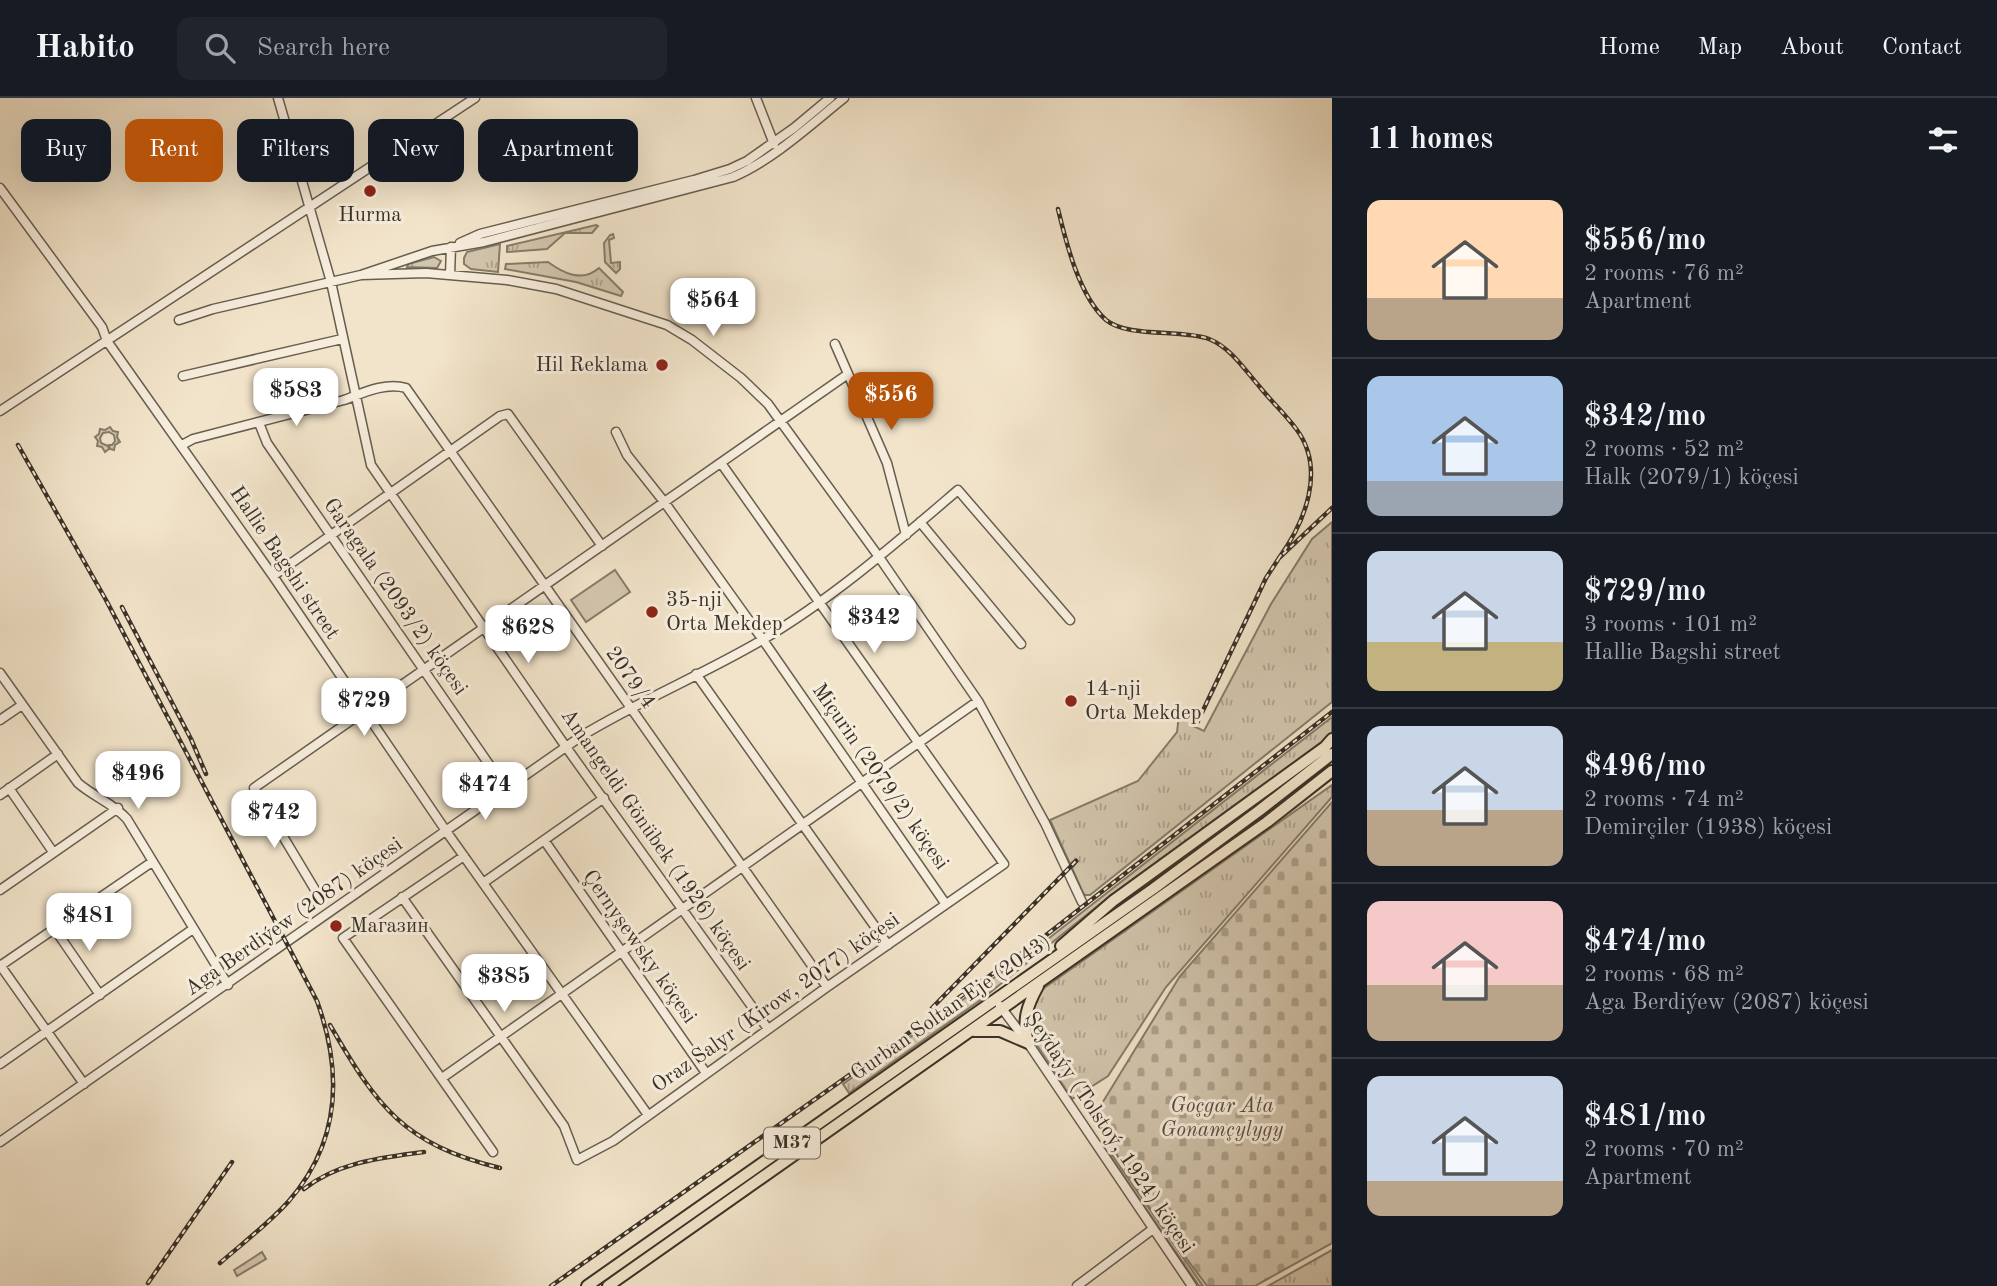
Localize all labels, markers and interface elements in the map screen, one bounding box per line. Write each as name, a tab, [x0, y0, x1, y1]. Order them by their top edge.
search box	[177, 17, 667, 80]
icon: search	[201, 29, 239, 67]
text: Habito	[35, 32, 135, 65]
text: Search here	[257, 35, 390, 61]
text: Home	[1599, 36, 1660, 60]
text: Map	[1698, 36, 1742, 60]
text: About	[1780, 36, 1844, 60]
text: Contact	[1882, 36, 1962, 60]
chip: Buy	[21, 119, 111, 182]
chip: Rent	[125, 119, 223, 182]
chip: Filters	[237, 119, 354, 182]
chip: New	[368, 119, 464, 182]
chip: Apartment	[478, 119, 638, 182]
icon: filters	[1924, 121, 1962, 159]
text: 11 homes	[1367, 125, 1493, 155]
marker: Hurma	[362, 183, 378, 199]
place label: Hurma	[338, 205, 402, 226]
text: $556/mo	[1584, 226, 1706, 256]
icon: home	[1423, 228, 1507, 312]
text: 2 rooms · 76 m²	[1584, 262, 1744, 285]
pin: $564	[672, 278, 754, 338]
text: $564	[686, 289, 740, 312]
text: Apartment	[1584, 290, 1692, 313]
place label: Hil Reklama	[536, 355, 648, 376]
marker: Hil Reklama	[654, 357, 670, 373]
pin: $583	[255, 368, 337, 428]
pin: $556	[850, 372, 932, 432]
text: $583	[269, 379, 323, 402]
text: $556	[864, 383, 918, 406]
text: $342/mo	[1584, 402, 1706, 432]
icon: home	[1423, 404, 1507, 488]
text: 2 rooms · 52 m²	[1584, 438, 1744, 461]
text: Halk (2079/1) köçesi	[1584, 466, 1799, 489]
street label: Hallie Bagshi street	[225, 483, 343, 643]
street label: Garagala (2093/2) köçesi	[319, 495, 471, 699]
text: $729/mo	[1584, 577, 1706, 607]
icon: home	[1423, 579, 1507, 663]
place label: 35-nji Orta Mekdep	[666, 590, 783, 635]
pin: $342	[833, 596, 915, 655]
marker: 35-nji Orta Mekdep	[644, 604, 660, 620]
pin: $628	[487, 606, 569, 665]
text: $342	[847, 606, 901, 629]
text: 3 rooms · 101 m²	[1584, 613, 1757, 636]
text: $628	[501, 616, 555, 639]
text: Hallie Bagshi street	[1584, 641, 1781, 664]
street label: 2079/4	[601, 643, 659, 713]
pin: $729	[323, 678, 405, 738]
place label: 14-nji Orta Mekdep	[1085, 679, 1202, 724]
street label: Miçurin (2079/2) köçesi	[808, 680, 952, 874]
text: $729	[337, 689, 391, 712]
marker: 14-nji Orta Mekdep	[1063, 693, 1079, 709]
street label: Amangeldi Gönübek (1926) köçesi	[556, 705, 754, 975]
pin: $496	[97, 752, 179, 811]
text: $496/mo	[1584, 752, 1706, 782]
icon: home	[1423, 754, 1507, 838]
text: $496	[111, 762, 165, 785]
pin: $474	[444, 762, 526, 822]
text: $474	[458, 773, 512, 796]
text: 2 rooms · 74 m²	[1584, 788, 1744, 811]
pin: $742	[233, 790, 315, 850]
text: $742	[247, 801, 301, 824]
text: Demirçiler (1938) köçesi	[1584, 816, 1832, 839]
street label: Aga Berdiýew (2087) köçesi	[181, 834, 407, 1000]
street label: Çernyşewsky köçesi	[578, 866, 700, 1028]
pin: $481	[48, 894, 130, 953]
text: $481	[62, 904, 116, 927]
street label: Oraz Salyr (Kirow, 2077) köçesi	[648, 909, 904, 1097]
place label: Магазин	[350, 916, 429, 937]
marker: Магазин	[328, 918, 344, 934]
text: $474/mo	[1584, 927, 1706, 957]
icon: home	[1423, 929, 1507, 1013]
street label: Gurban Soltan Eje (2043)	[847, 931, 1055, 1085]
pin: $385	[463, 954, 545, 1014]
text: 2 rooms · 68 m²	[1584, 963, 1744, 986]
text: $385	[477, 965, 531, 988]
text: Aga Berdiýew (2087) köçesi	[1584, 991, 1869, 1014]
street label: Şeýdaýy (Tolstoý, 1924) köçesi	[1020, 1008, 1198, 1258]
park label: Goçgar Ata Gonamçylygy	[1161, 1096, 1284, 1141]
text: $481/mo	[1584, 1102, 1706, 1132]
icon: home	[1423, 1104, 1507, 1188]
road number: M37	[764, 1128, 820, 1158]
text: 2 rooms · 70 m²	[1584, 1138, 1744, 1161]
text: Apartment	[1584, 1166, 1692, 1189]

